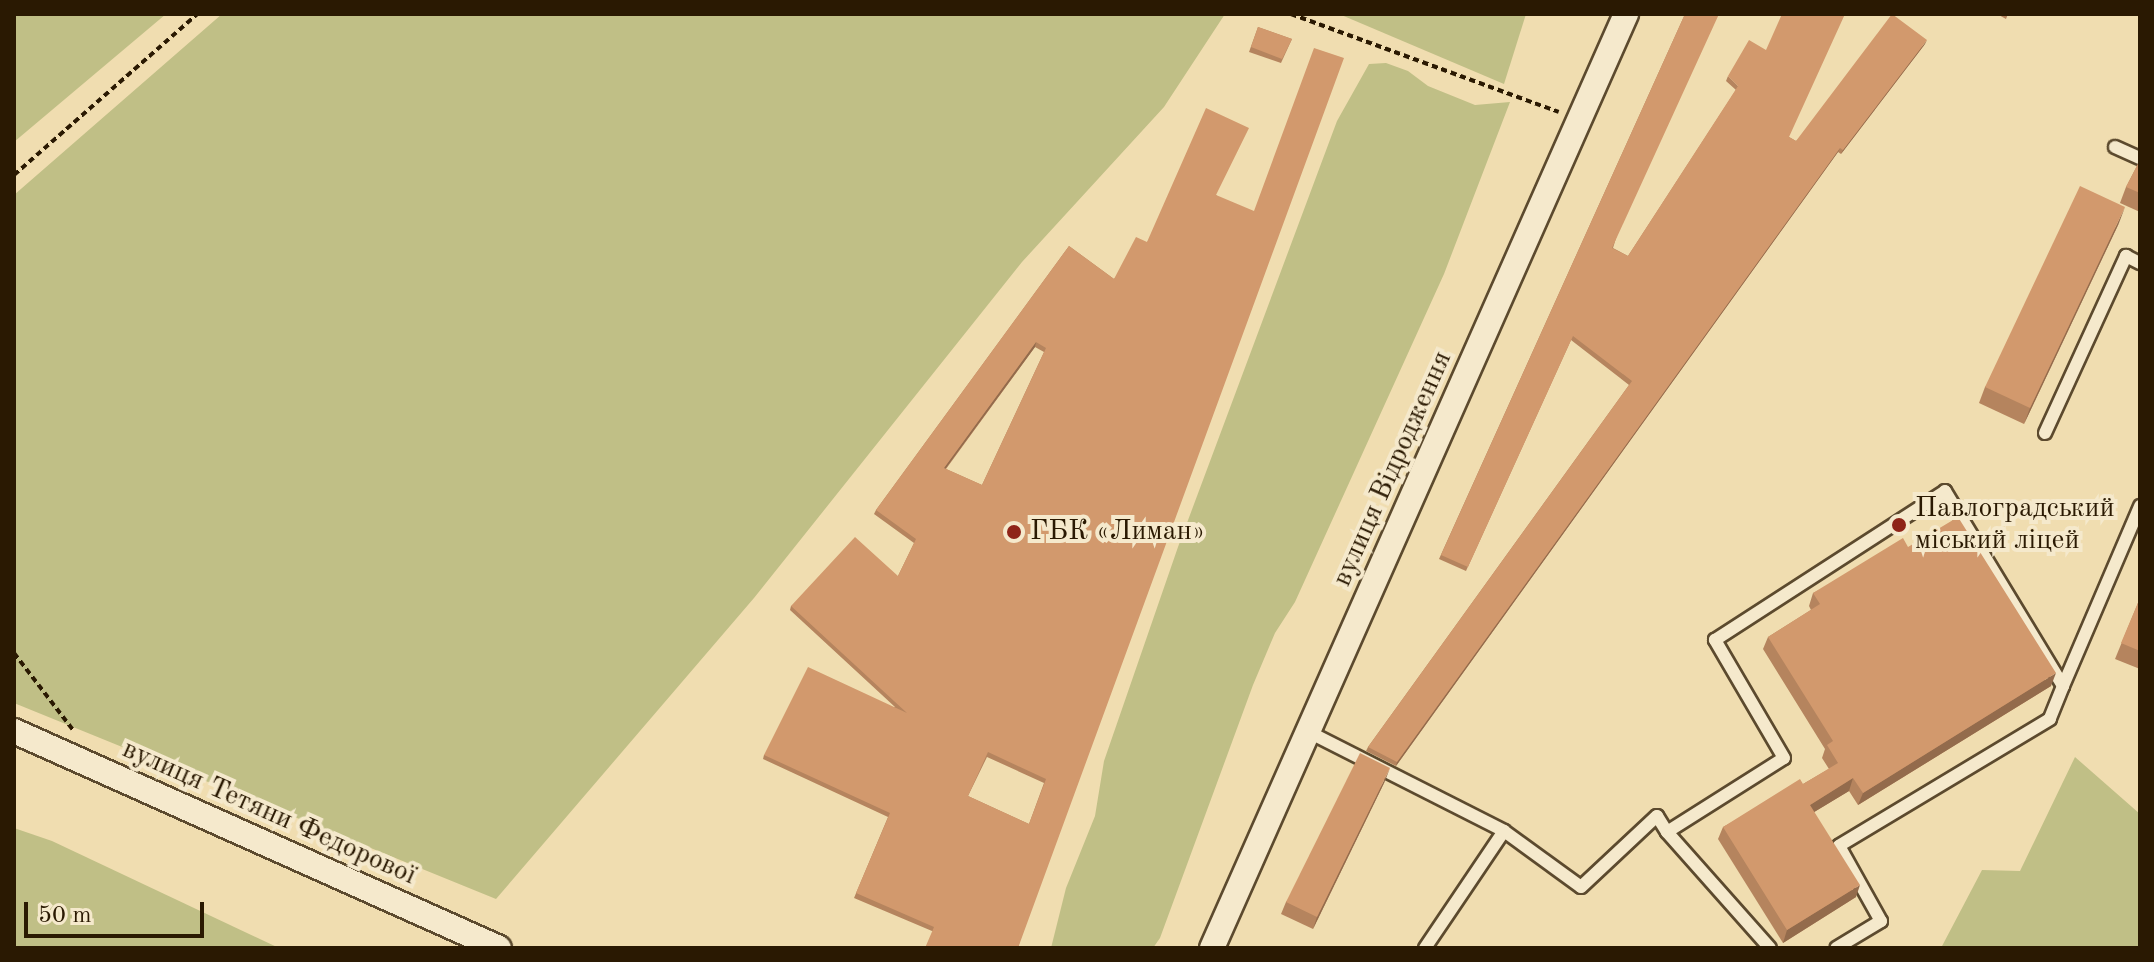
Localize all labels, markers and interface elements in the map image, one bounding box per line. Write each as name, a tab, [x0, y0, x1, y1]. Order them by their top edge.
street label: вулиця Відродження	[1326, 346, 1460, 592]
place label: Павлоградський міський ліцей	[1915, 492, 2115, 558]
place label: ГБК «Лиман»	[1030, 515, 1205, 549]
marker: Павлоградський міський ліцей	[1890, 516, 1908, 534]
marker: ГБК «Лиман»	[1005, 523, 1023, 541]
street label: вулиця Тетяни Федорової	[117, 733, 421, 893]
scale bar	[28, 886, 208, 936]
text: 50 m	[38, 904, 92, 928]

